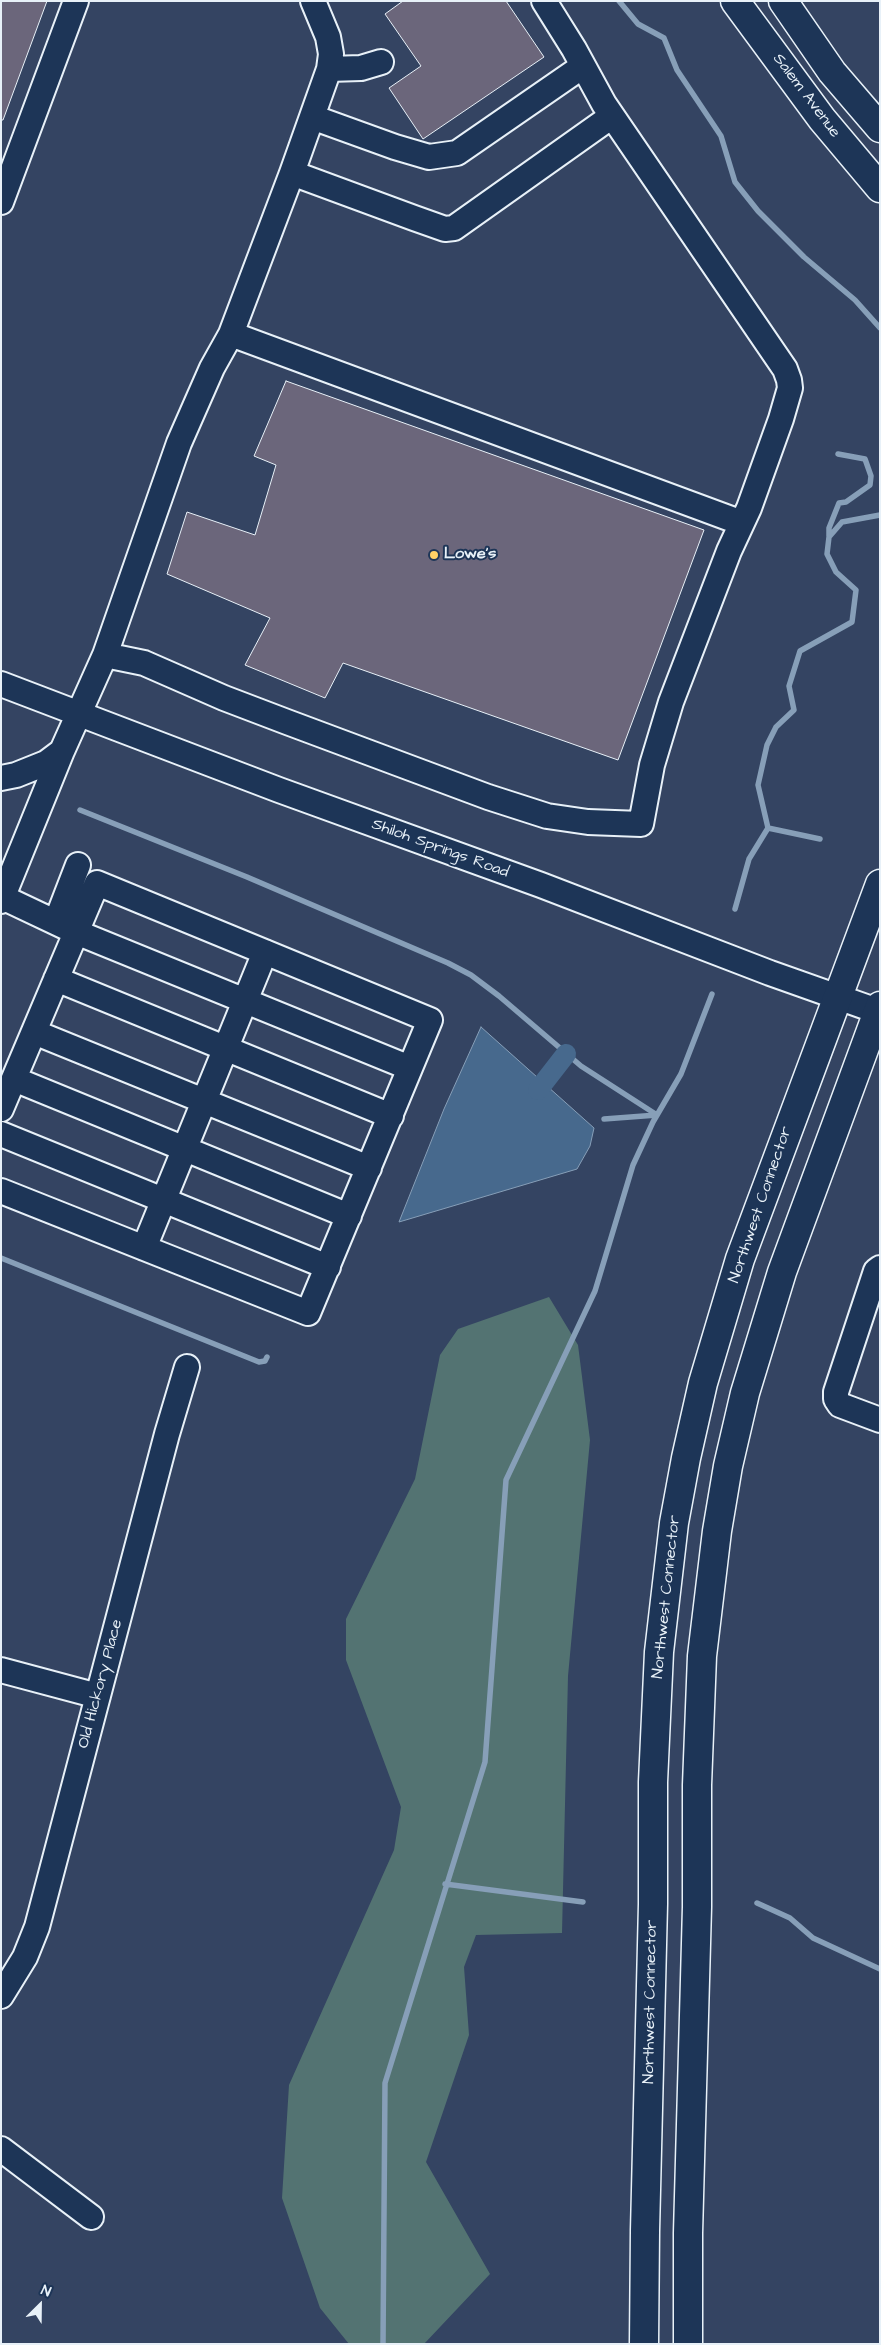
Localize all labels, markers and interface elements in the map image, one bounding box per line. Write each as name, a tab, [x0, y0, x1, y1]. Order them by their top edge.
street label: Salem Avenue	[768, 50, 844, 142]
place label: Lowe's	[444, 545, 496, 565]
marker: Lowe's	[428, 549, 440, 561]
street label: Shiloh Springs Road	[369, 815, 511, 883]
street label: Northwest Connector	[725, 1124, 797, 1286]
street label: Northwest Connector	[649, 1514, 685, 1680]
street label: Old Hickory Place	[75, 1617, 127, 1751]
street label: Northwest Connector	[640, 1920, 662, 2084]
north arrow	[15, 2280, 65, 2330]
text: N	[38, 2280, 54, 2302]

